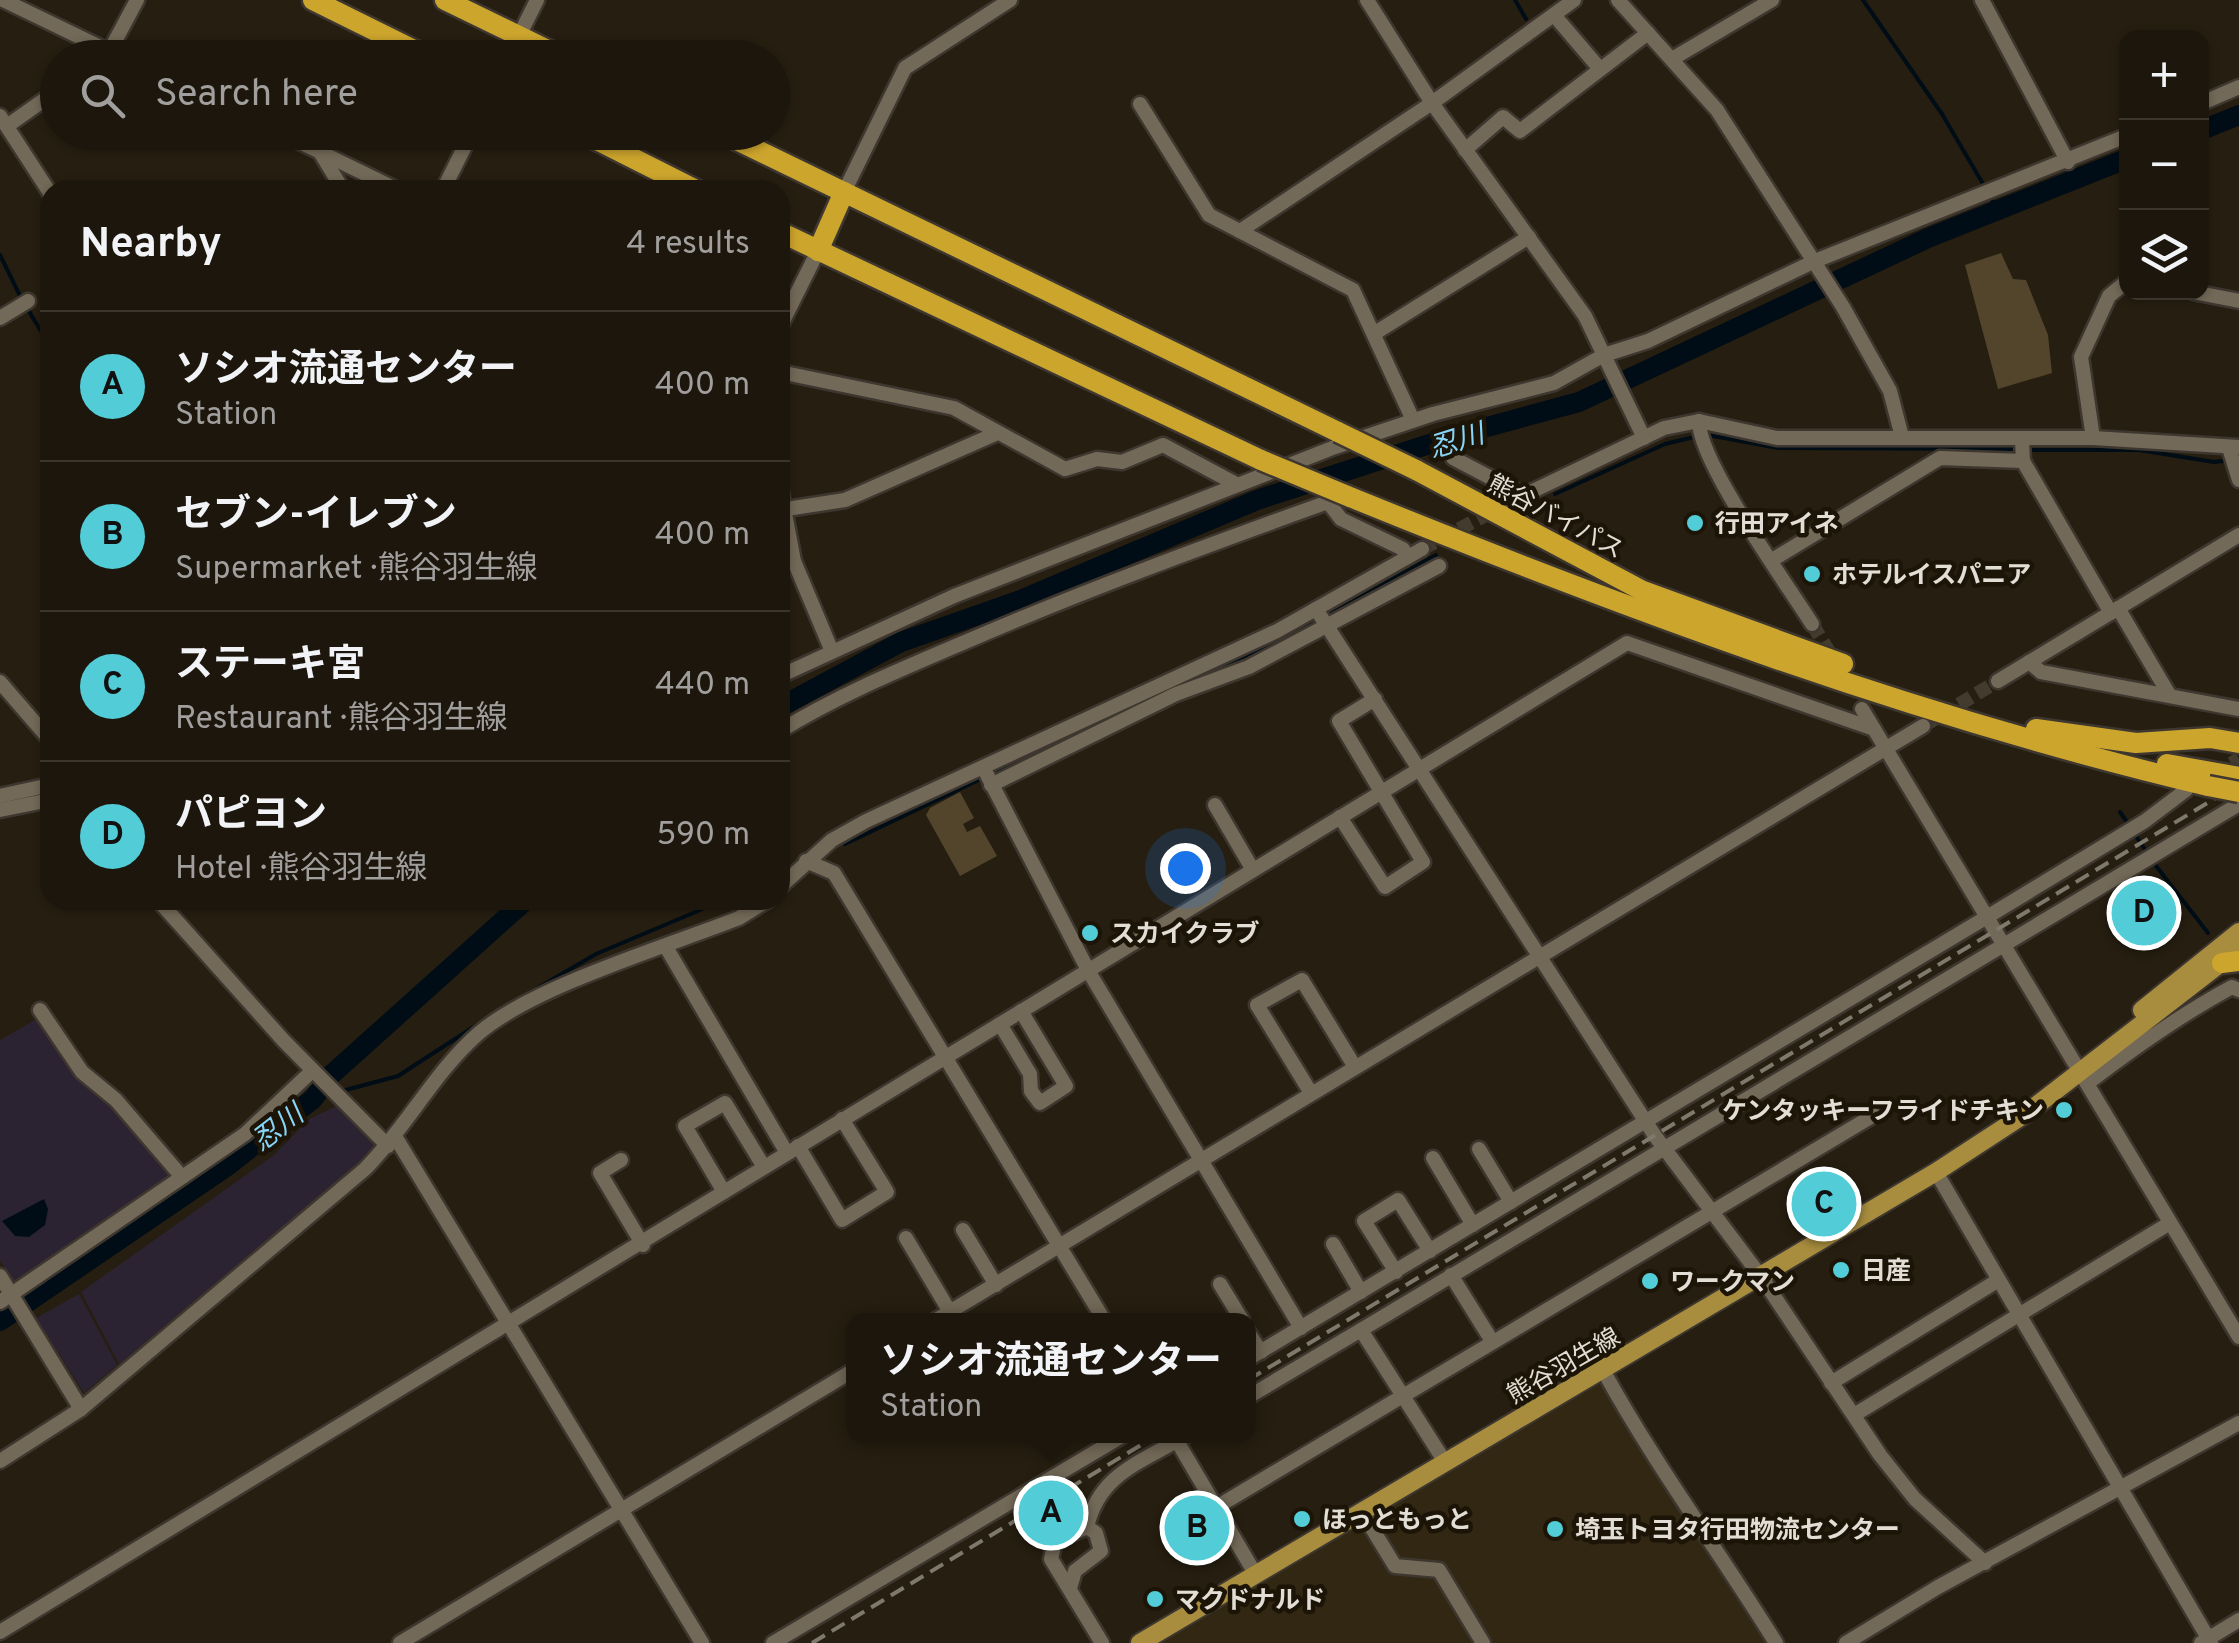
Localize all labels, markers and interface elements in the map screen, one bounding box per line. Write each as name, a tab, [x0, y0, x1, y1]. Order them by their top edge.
map controls	[2119, 30, 2209, 300]
button: +	[2119, 30, 2209, 120]
search box	[40, 40, 790, 150]
icon: search	[75, 68, 130, 123]
text: Search here	[155, 71, 358, 120]
button: −	[2119, 120, 2209, 210]
button: layers	[2119, 210, 2209, 300]
text: Nearby	[80, 219, 222, 272]
text: 4 results	[626, 225, 750, 265]
text: ソシオ流通センター	[175, 347, 517, 396]
text: A	[101, 366, 124, 406]
text: 400 m	[655, 366, 750, 406]
text: Station	[175, 396, 277, 436]
water label: 忍川	[1425, 417, 1492, 468]
street label: 熊谷バイパス	[1481, 469, 1628, 568]
text: セブン-イレブン	[175, 492, 457, 541]
place label: 行田アイネ	[1715, 510, 1839, 542]
marker: 行田アイネ	[1684, 512, 1706, 534]
text: B	[101, 516, 124, 556]
text: 400 m	[655, 516, 750, 556]
text: Supermarket · 熊谷羽生線	[175, 550, 538, 590]
place label: ホテルイスパニア	[1832, 561, 2031, 593]
marker: ホテルイスパニア	[1801, 563, 1823, 585]
text: ステーキ宮	[175, 642, 365, 691]
text: C	[102, 666, 123, 706]
text: 440 m	[655, 666, 750, 706]
text: Restaurant · 熊谷羽生線	[175, 700, 508, 740]
text: パピヨン	[175, 792, 327, 841]
text: D	[101, 816, 124, 856]
text: 590 m	[656, 816, 750, 856]
your location	[1160, 843, 1211, 894]
text: Hotel · 熊谷羽生線	[175, 850, 427, 890]
pin: D	[2112, 876, 2176, 950]
place label: スカイクラブ	[1110, 920, 1260, 952]
marker: スカイクラブ	[1079, 922, 1101, 944]
water label: 忍川	[246, 1096, 314, 1161]
place label: ケンタッキーフライドチキン	[1722, 1097, 2044, 1129]
marker: ケンタッキーフライドチキン	[2053, 1099, 2075, 1121]
pin: C	[1792, 1166, 1856, 1242]
place label: 日産	[1861, 1257, 1911, 1289]
marker: 日産	[1830, 1259, 1852, 1281]
place label: ワークマン	[1670, 1268, 1795, 1300]
marker: ワークマン	[1639, 1270, 1661, 1292]
popup	[846, 1313, 1256, 1443]
street label: 熊谷羽生線	[1502, 1322, 1627, 1413]
text: ソシオ流通センター	[880, 1339, 1222, 1388]
text: Station	[880, 1388, 982, 1428]
pin: A	[1018, 1476, 1084, 1550]
pin: B	[1164, 1490, 1230, 1566]
place label: ほっともっと	[1322, 1506, 1472, 1538]
marker: ほっともっと	[1291, 1508, 1313, 1530]
place label: 埼玉トヨタ行田物流センター	[1575, 1516, 1900, 1548]
marker: 埼玉トヨタ行田物流センター	[1544, 1518, 1566, 1540]
place label: マクドナルド	[1175, 1586, 1325, 1618]
marker: マクドナルド	[1144, 1588, 1166, 1610]

